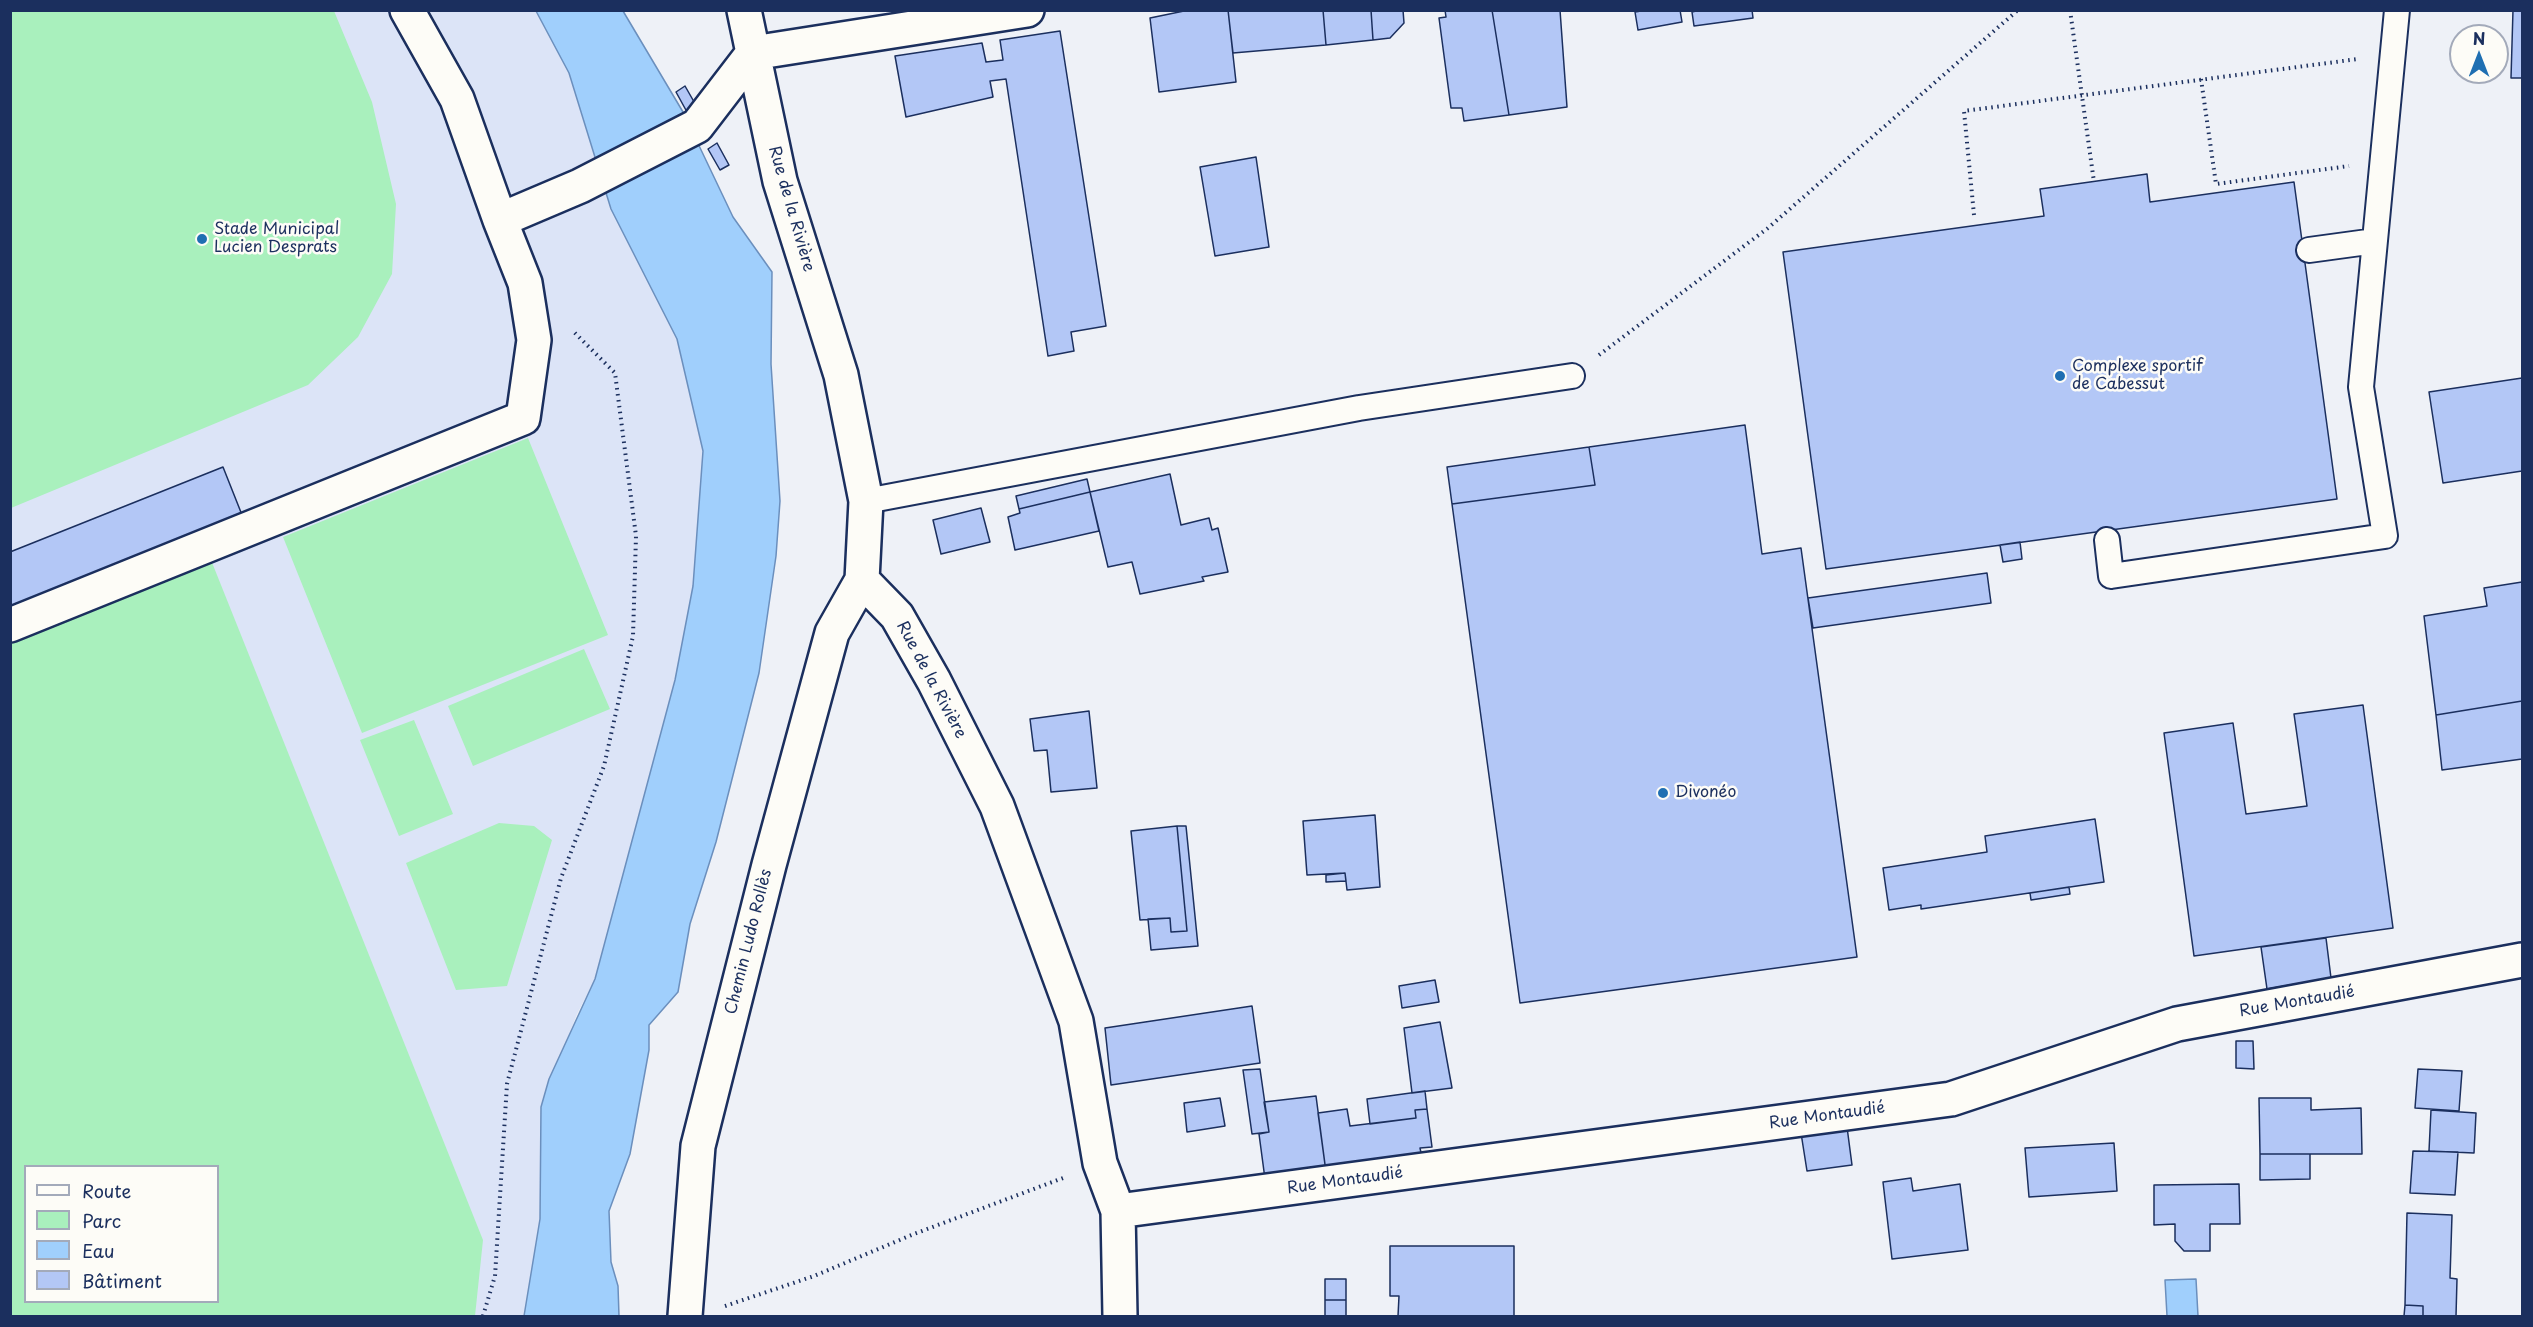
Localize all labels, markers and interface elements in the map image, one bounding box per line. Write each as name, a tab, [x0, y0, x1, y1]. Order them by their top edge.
north arrow	[2449, 24, 2509, 84]
text: N	[2473, 26, 2485, 50]
street label: Rue de la Rivière	[764, 144, 818, 274]
place label: Stade Municipal Lucien Desprats	[214, 220, 339, 258]
marker: Stade Municipal Lucien Desprats	[195, 232, 209, 246]
place label: Complexe sportif de Cabessut	[2072, 357, 2203, 395]
marker: Complexe sportif de Cabessut	[2053, 369, 2067, 383]
street label: Rue de la Rivière	[892, 618, 970, 742]
place label: Divonéo	[1675, 783, 1736, 803]
marker: Divonéo	[1656, 786, 1670, 800]
street label: Chemin Ludo Rollès	[722, 867, 776, 1017]
street label: Rue Montaudié	[2238, 982, 2356, 1022]
street label: Rue Montaudié	[1768, 1098, 1886, 1134]
street label: Rue Montaudié	[1286, 1163, 1404, 1199]
legend	[24, 1165, 219, 1303]
text: Route	[82, 1177, 131, 1204]
text: Parc	[82, 1207, 121, 1234]
text: Eau	[82, 1237, 114, 1264]
text: Bâtiment	[82, 1267, 162, 1294]

